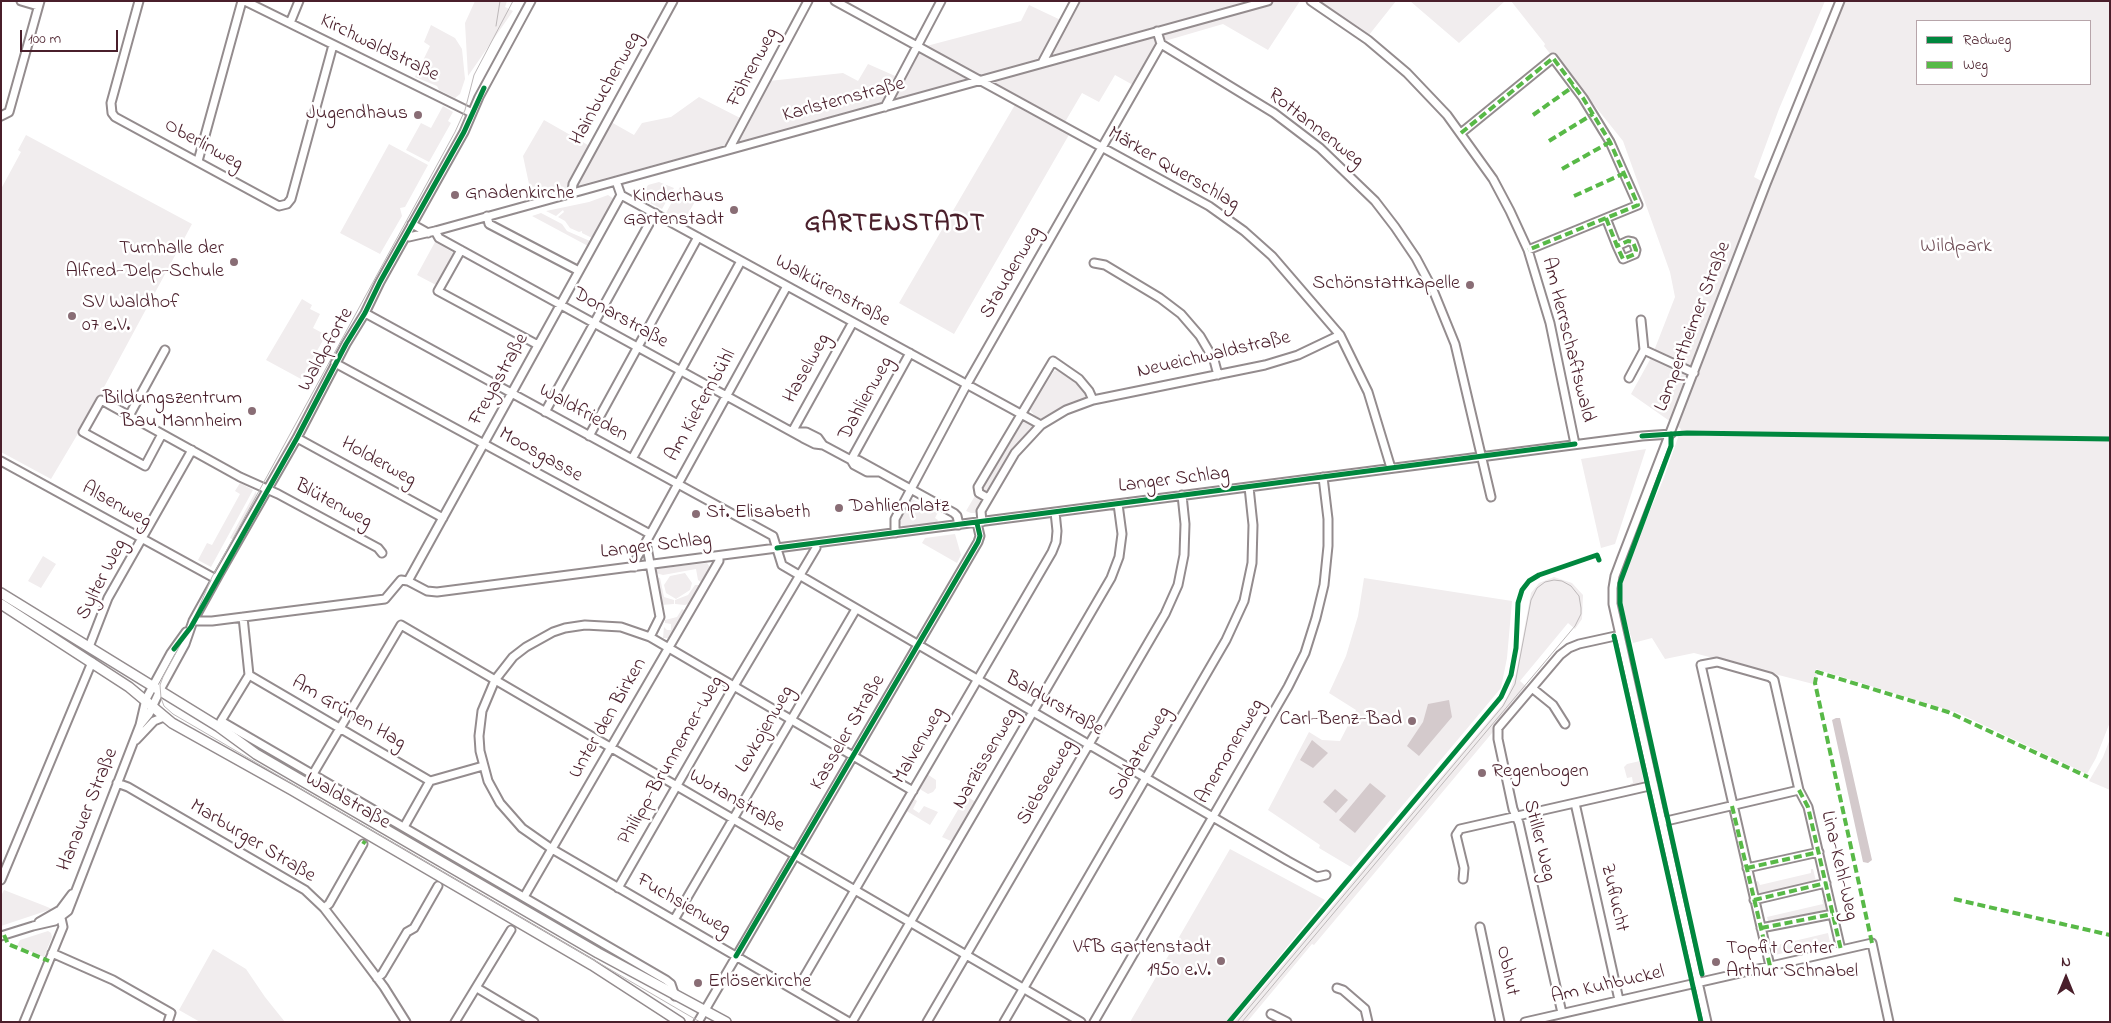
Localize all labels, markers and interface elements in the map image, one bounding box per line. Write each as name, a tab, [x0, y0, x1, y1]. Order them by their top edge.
street label: Kirchwaldstraße	[315, 10, 443, 88]
scale bar	[22, 20, 120, 52]
legend	[1916, 20, 2091, 85]
street label: Föhrenweg	[723, 24, 785, 112]
text: 100 m	[28, 28, 61, 50]
street label: Hainbuchenweg	[566, 28, 648, 150]
text: Radweg	[1963, 29, 2011, 51]
text: Weg	[1963, 54, 1988, 76]
street label: Karlsternstraße	[780, 73, 908, 129]
street label: Rottannenweg	[1262, 84, 1368, 174]
place label: Jugendhaus	[306, 103, 408, 127]
marker: Jugendhaus	[412, 109, 424, 121]
street label: Oberlinweg	[159, 114, 247, 178]
street label: Märker Querschlag	[1103, 122, 1243, 218]
place label: Gnadenkirche	[465, 183, 574, 207]
place label: Kinderhaus Gartenstadt	[623, 186, 724, 233]
marker: Gnadenkirche	[449, 189, 461, 201]
marker: Kinderhaus Gartenstadt	[728, 204, 740, 216]
district label: GARTENSTADT	[803, 211, 987, 241]
street label: Staudenweg	[976, 222, 1048, 324]
park label: Wildpark	[1920, 236, 1992, 260]
place label: Turnhalle der Alfred-Delp-Schule	[65, 238, 224, 285]
street label: Lampertheimer Straße	[1651, 239, 1737, 415]
street label: Walkürenstraße	[770, 250, 894, 334]
street label: Am Herrschaftswald	[1535, 255, 1599, 425]
marker: Turnhalle der Alfred-Delp-Schule	[228, 256, 240, 268]
place label: Schönstattkapelle	[1312, 273, 1460, 297]
marker: Schönstattkapelle	[1464, 279, 1476, 291]
street label: Donarstraße	[568, 283, 672, 355]
place label: SV Waldhof 07 e.V.	[82, 292, 179, 339]
street label: Waldpforte	[294, 304, 360, 396]
marker: SV Waldhof 07 e.V.	[66, 310, 78, 322]
street label: Neueichwaldstraße	[1135, 327, 1293, 385]
street label: Freyastraße	[465, 330, 535, 430]
street label: Haselweg	[779, 330, 837, 408]
street label: Am Kiefernbühl	[661, 346, 743, 466]
street label: Dahlienweg	[834, 353, 900, 445]
street label: Waldfrieden	[534, 380, 632, 448]
place label: Bildungszentrum Bau Mannheim	[103, 388, 242, 435]
marker: Bildungszentrum Bau Mannheim	[246, 405, 258, 417]
street label: Moosgasse	[494, 423, 586, 489]
street label: Holderweg	[336, 433, 420, 493]
street label: Langer Schlag	[1117, 462, 1231, 500]
street label: Blütenweg	[290, 475, 376, 535]
street label: Alsenweg	[77, 477, 155, 535]
place label: Dahlienplatz	[849, 496, 949, 520]
place label: St. Elisabeth	[706, 502, 810, 526]
marker: Dahlienplatz	[833, 502, 845, 514]
marker: St. Elisabeth	[690, 508, 702, 520]
street label: Langer Schlag	[599, 528, 713, 566]
street label: Sylter Weg	[72, 535, 134, 625]
street label: Unter den Birken	[565, 654, 653, 784]
street label: Baldurstraße	[1000, 667, 1108, 743]
street label: Kasseler Straße	[806, 671, 892, 795]
street label: Am Grünen Hag	[287, 672, 409, 756]
street label: Philipp-Brunnemer-Weg	[614, 672, 730, 850]
street label: Levkojenweg	[731, 682, 801, 778]
street label: Anemonenweg	[1191, 695, 1271, 809]
street label: Malvenweg	[888, 703, 952, 789]
street label: Soldatenweg	[1104, 703, 1178, 805]
street label: Narzissenweg	[948, 704, 1026, 814]
place label: Carl-Benz-Bad	[1280, 709, 1402, 733]
marker: Carl-Benz-Bad	[1406, 715, 1418, 727]
street label: Siebseeweg	[1013, 736, 1081, 830]
street label: Hanauer Straße	[53, 745, 125, 875]
place label: Regenbogen	[1492, 761, 1589, 785]
street label: Wotanstraße	[684, 765, 788, 839]
marker: Regenbogen	[1476, 767, 1488, 779]
street label: Waldstraße	[300, 768, 394, 836]
street label: Marburger Straße	[185, 795, 319, 889]
street label: Stiller Weg	[1516, 798, 1560, 884]
street label: Lina-Kehl-Weg	[1814, 809, 1862, 923]
street label: Zuflucht	[1594, 862, 1632, 934]
street label: Fuchsienweg	[632, 869, 734, 943]
place label: VfB Gartenstadt 1950 e.V.	[1073, 937, 1211, 984]
place label: Topfit Center Arthur Schnabel	[1726, 938, 1858, 985]
street label: Obhut	[1489, 944, 1523, 998]
text: N	[2061, 952, 2071, 973]
north arrow	[2041, 953, 2091, 1003]
marker: VfB Gartenstadt 1950 e.V.	[1215, 955, 1227, 967]
marker: Topfit Center Arthur Schnabel	[1710, 956, 1722, 968]
street label: Am Kuhbuckel	[1549, 961, 1667, 1011]
place label: Erlöserkirche	[708, 971, 811, 995]
marker: Erlöserkirche	[692, 977, 704, 989]

